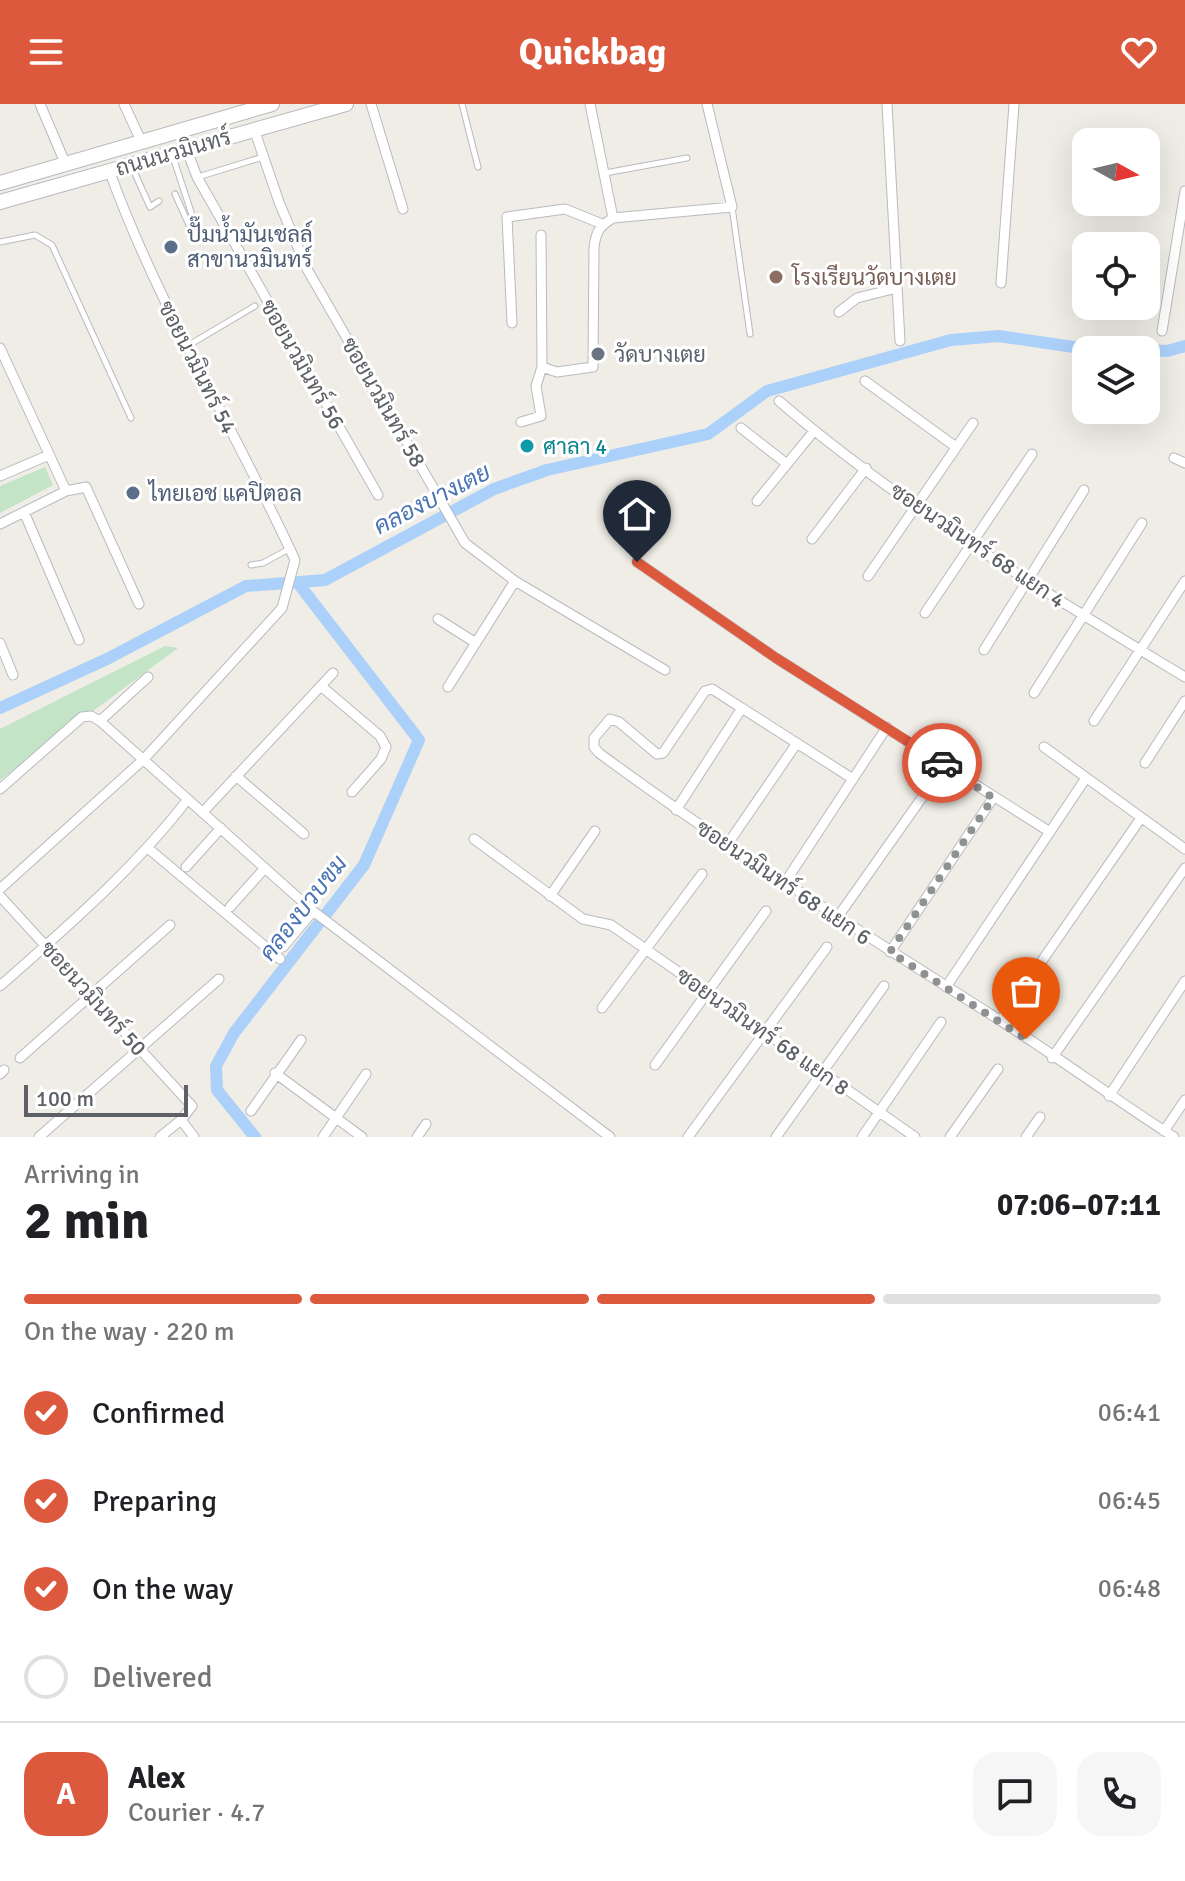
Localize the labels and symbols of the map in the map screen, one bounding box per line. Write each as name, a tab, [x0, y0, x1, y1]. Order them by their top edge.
street label: ถนนนวมินทร์	[112, 122, 234, 182]
north arrow	[1072, 128, 1160, 216]
place label: ปั๊มน้ำมันเชลล์ สาขานวมินทร์	[187, 215, 313, 273]
marker: ปั๊มน้ำมันเชลล์ สาขานวมินทร์	[162, 238, 180, 256]
place label: โรงเรียนวัดบางเตย	[791, 263, 957, 291]
marker: โรงเรียนวัดบางเตย	[767, 268, 785, 286]
street label: ซอยนวมินทร์ 56	[254, 294, 352, 434]
street label: ซอยนวมินทร์ 54	[152, 296, 244, 438]
street label: ซอยนวมินทร์ 58	[335, 332, 433, 472]
place label: วัดบางเตย	[614, 341, 706, 368]
marker: วัดบางเตย	[589, 345, 607, 363]
place label: ศาลา 4	[543, 433, 607, 460]
marker: ศาลา 4	[518, 437, 536, 455]
water label: คลองบางเตย	[369, 457, 496, 541]
street label: ซอยนวมินทร์ 68 แยก 4	[885, 476, 1071, 614]
place label: ไทยเอช แคปิตอล	[147, 479, 302, 507]
pin	[603, 480, 671, 562]
marker: ไทยเอช แคปิตอล	[124, 484, 142, 502]
courier	[902, 723, 982, 803]
street label: ซอยนวมินทร์ 68 แยก 6	[691, 813, 877, 951]
water label: คลองบวบขม	[253, 849, 354, 967]
street label: ซอยนวมินทร์ 50	[35, 935, 153, 1061]
pin	[992, 957, 1060, 1039]
street label: ซอยนวมินทร์ 68 แยก 8	[671, 961, 855, 1101]
scale bar	[24, 1081, 188, 1117]

